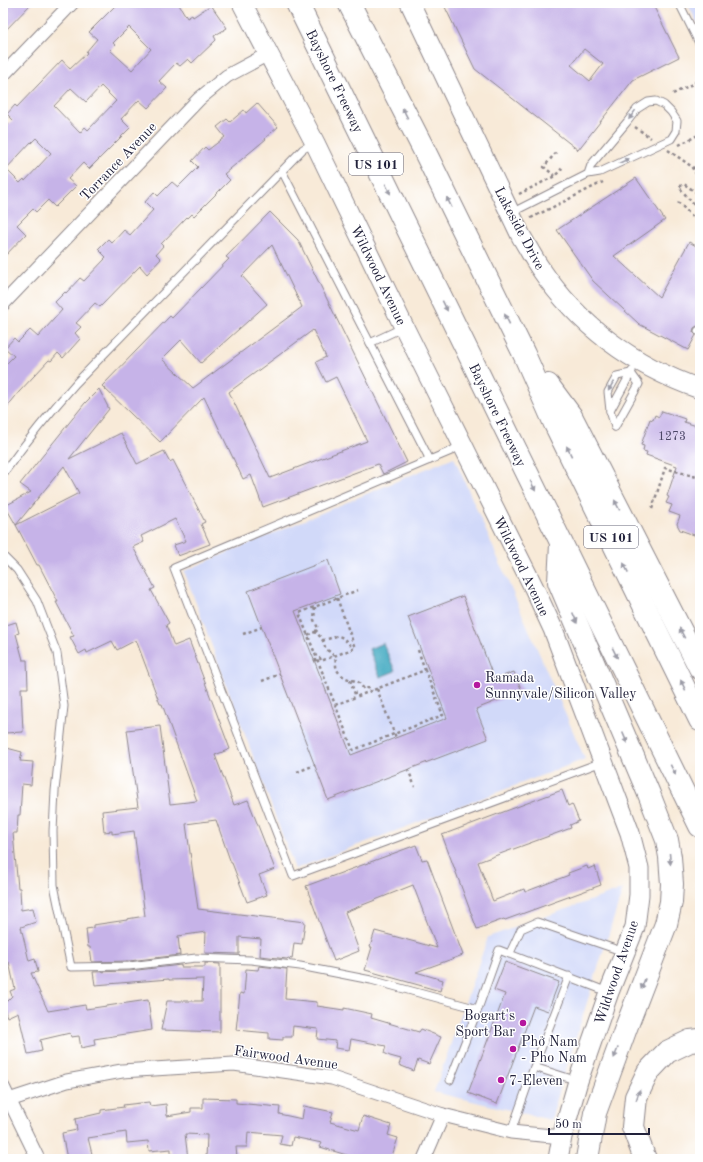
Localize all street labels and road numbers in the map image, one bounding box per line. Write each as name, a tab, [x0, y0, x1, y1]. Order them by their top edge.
street label: Bayshore Freeway	[303, 28, 365, 136]
street label: Torrance Avenue	[78, 120, 159, 204]
road number: US 101	[349, 153, 403, 175]
street label: Lakeside Drive	[492, 185, 547, 272]
street label: Wildwood Avenue	[348, 223, 408, 327]
street label: Bayshore Freeway	[466, 362, 528, 470]
street label: Wildwood Avenue	[491, 514, 551, 618]
road number: US 101	[584, 526, 638, 548]
street label: Wildwood Avenue	[593, 919, 641, 1026]
street label: Fairwood Avenue	[233, 1044, 339, 1072]

